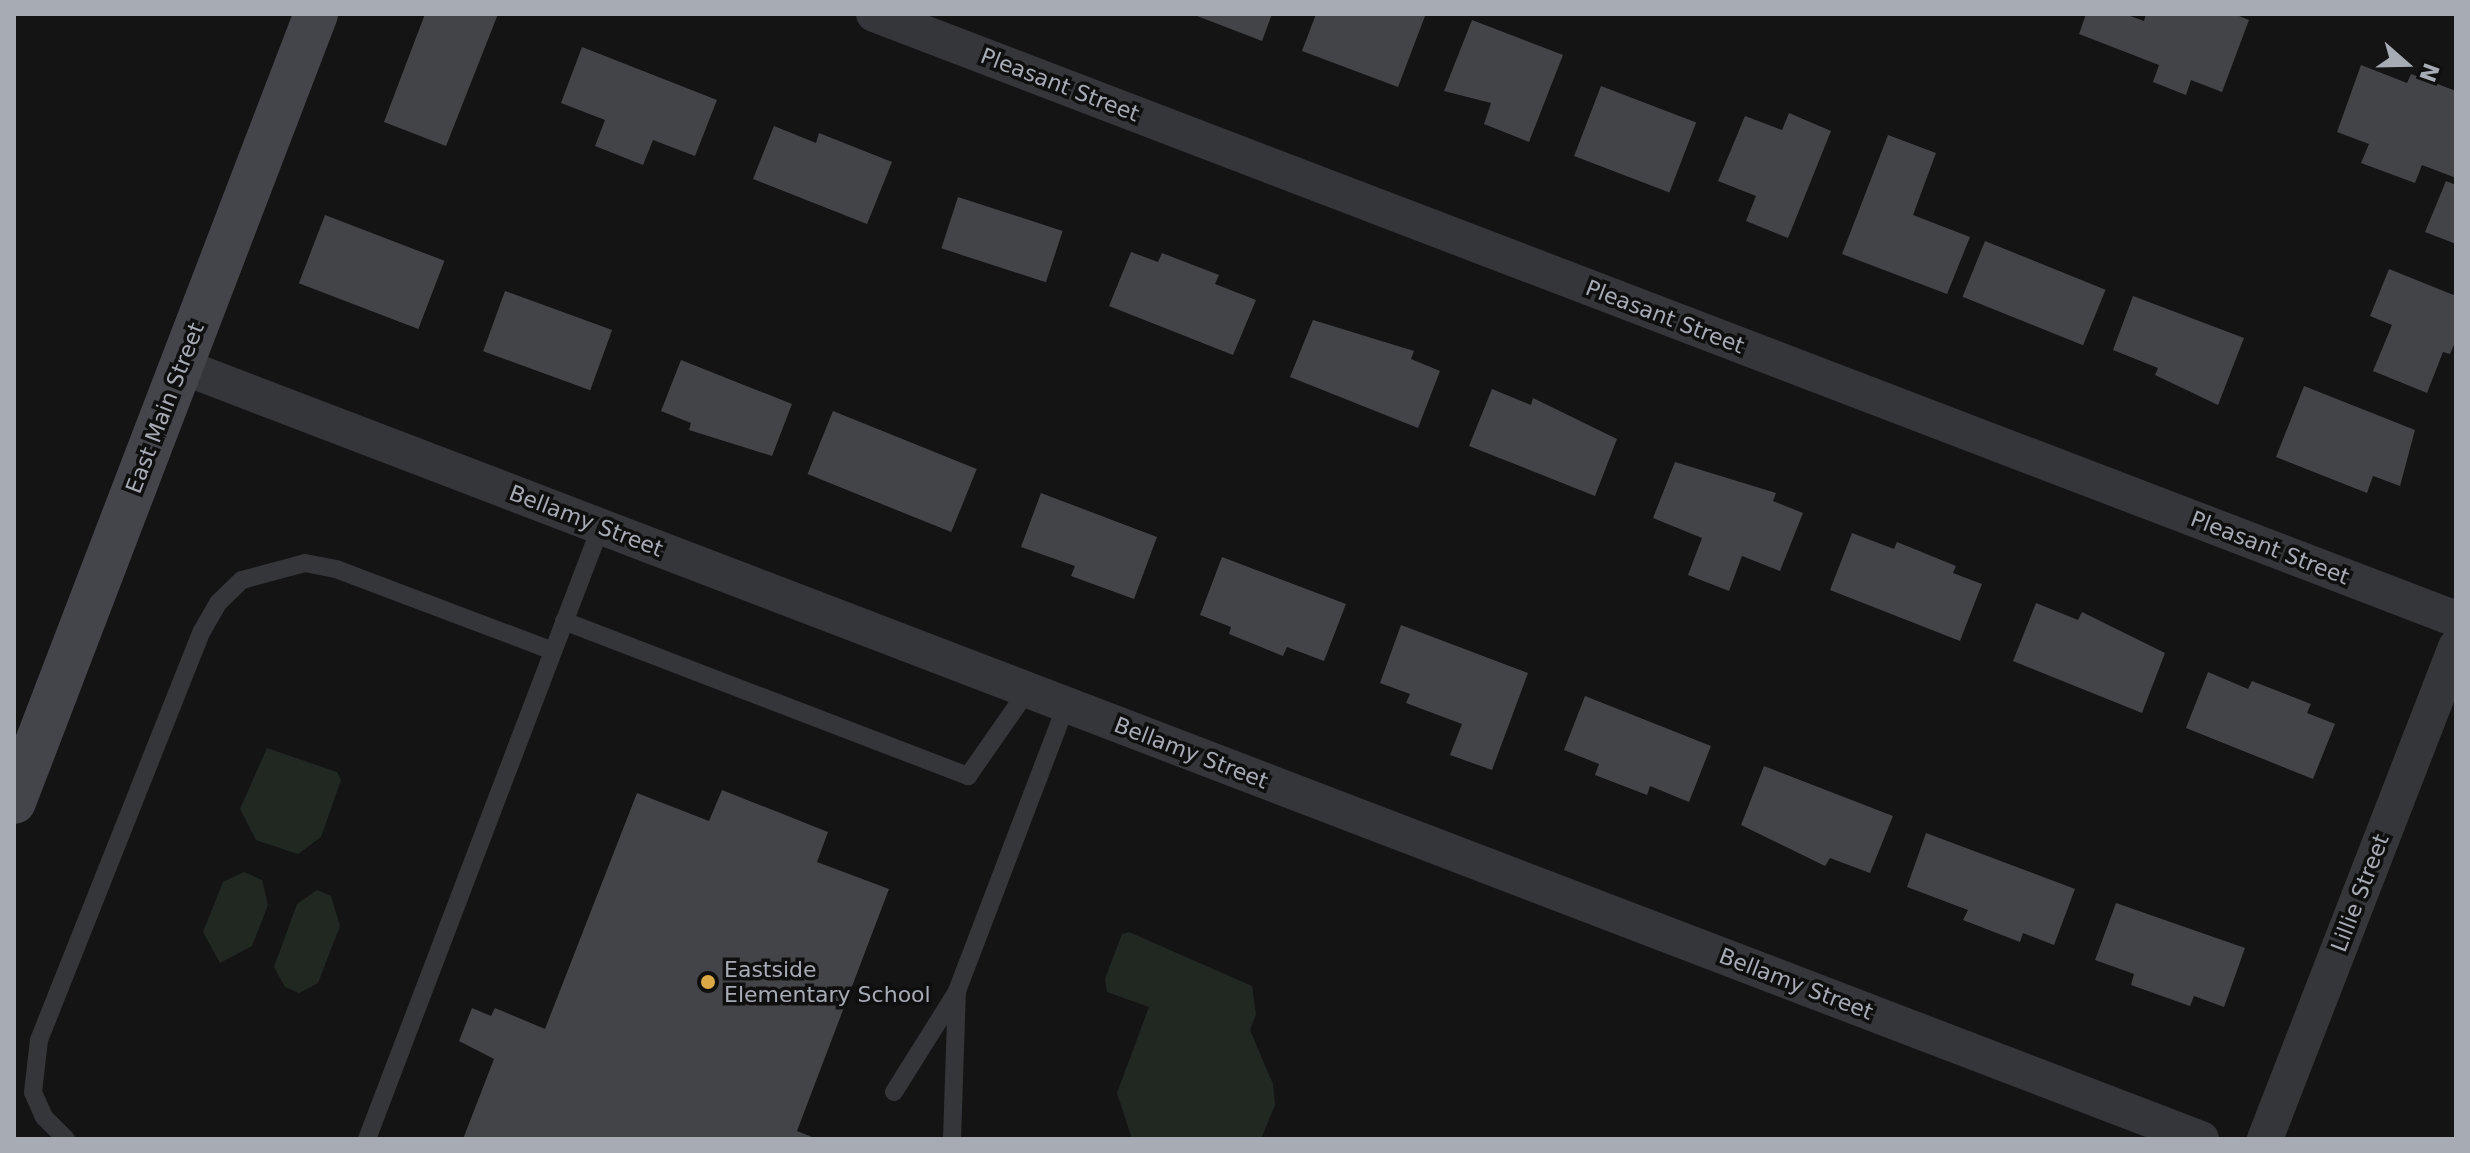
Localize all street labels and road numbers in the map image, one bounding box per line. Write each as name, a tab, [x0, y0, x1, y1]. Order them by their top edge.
street label: Pleasant Street	[977, 43, 1143, 127]
street label: Pleasant Street	[1582, 275, 1748, 359]
street label: East Main Street	[120, 319, 210, 497]
street label: Bellamy Street	[505, 480, 667, 562]
street label: Pleasant Street	[2187, 506, 2353, 590]
street label: Bellamy Street	[1110, 712, 1272, 794]
street label: Lillie Street	[2325, 830, 2395, 956]
street label: Bellamy Street	[1715, 943, 1877, 1025]

